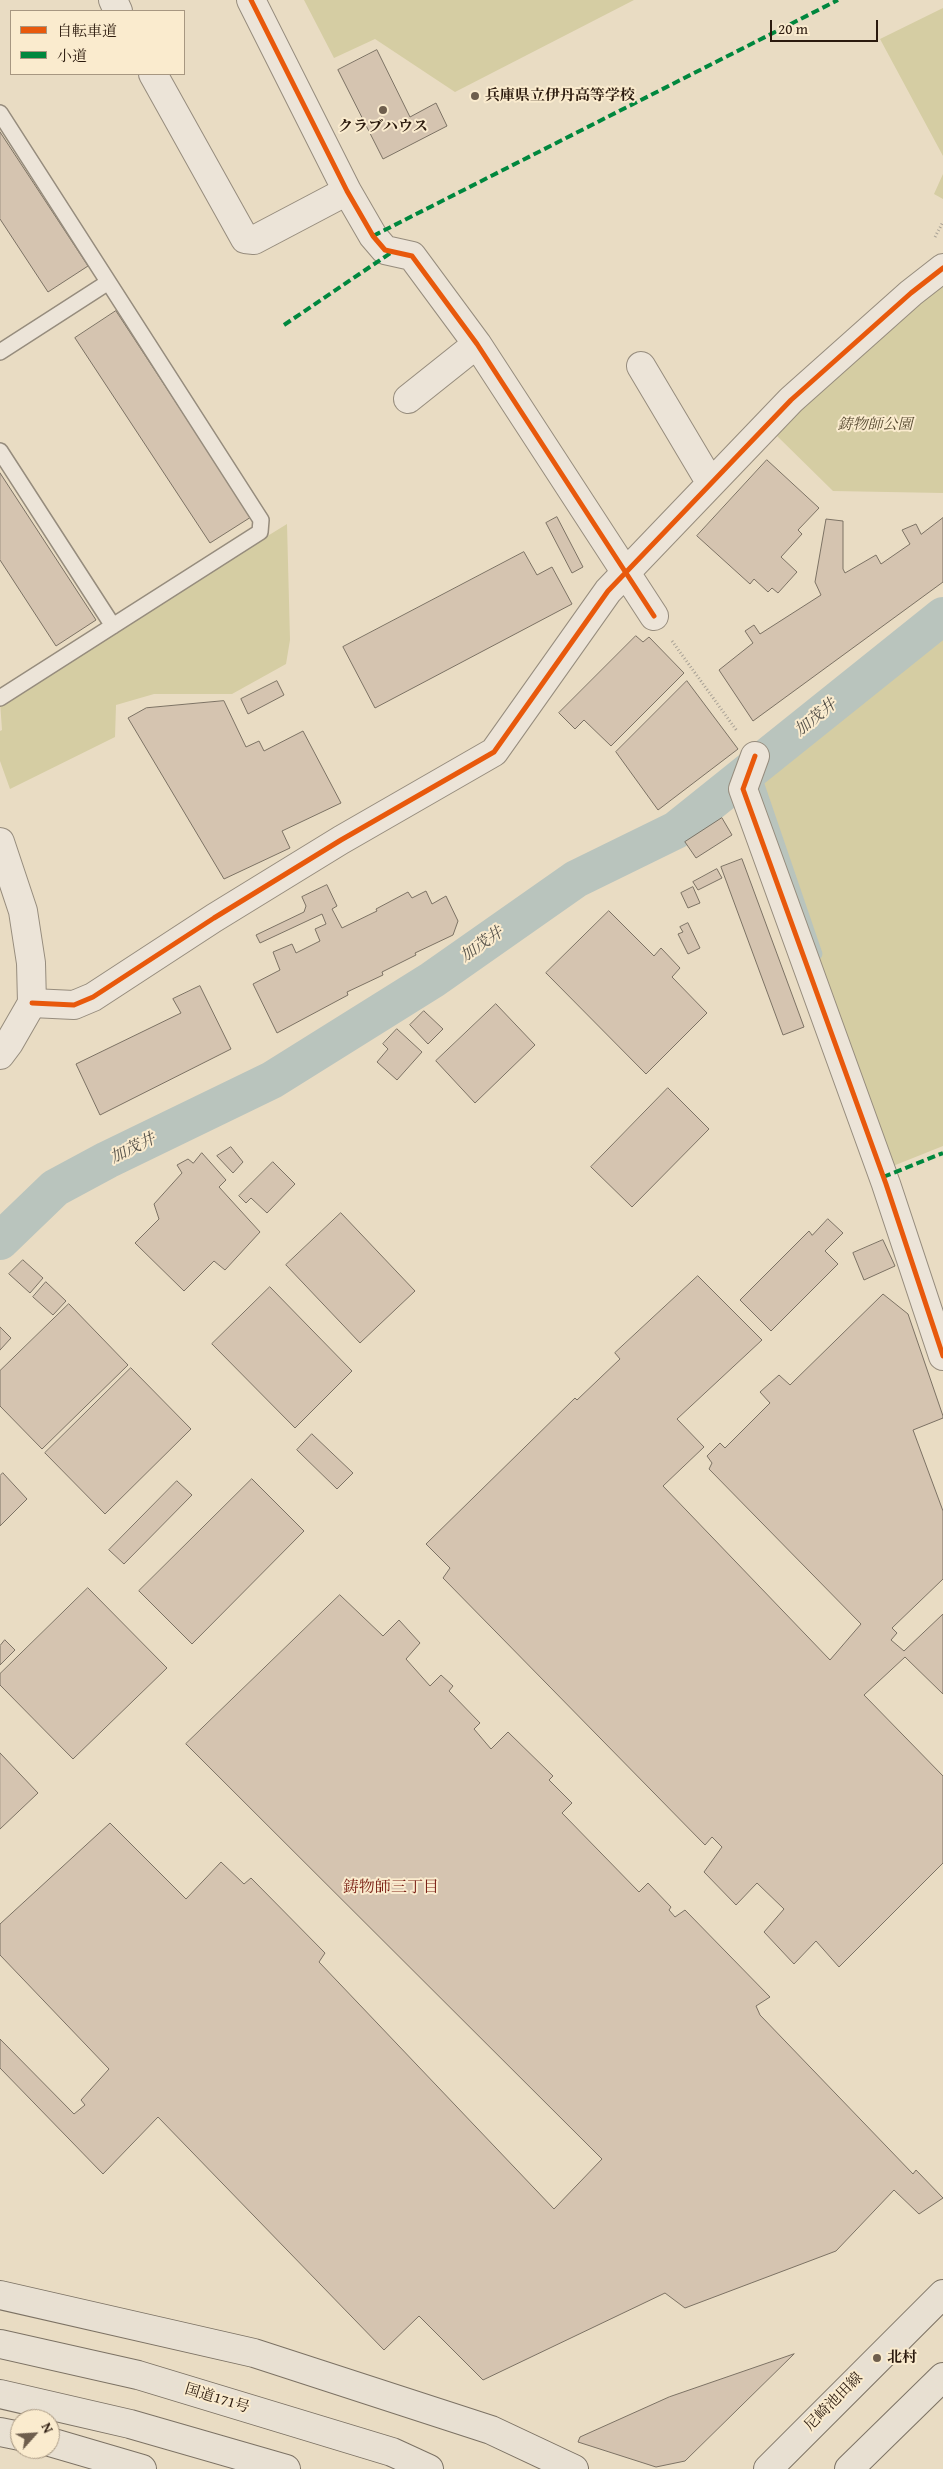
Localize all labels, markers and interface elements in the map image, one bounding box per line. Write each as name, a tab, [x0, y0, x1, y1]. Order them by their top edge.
legend	[10, 10, 185, 75]
scale bar	[773, 10, 880, 42]
text: 20 m	[778, 18, 808, 39]
text: 自転車道	[57, 20, 117, 41]
text: 小道	[57, 45, 87, 66]
place label: 兵庫県立伊丹高等学校	[485, 87, 635, 105]
marker: 兵庫県立伊丹高等学校	[469, 90, 481, 102]
marker: クラブハウス	[377, 104, 389, 116]
place label: クラブハウス	[338, 118, 428, 136]
park label: 鋳物師公園	[838, 416, 912, 434]
water label: 加茂井	[791, 695, 841, 741]
water label: 加茂井	[457, 923, 507, 967]
water label: 加茂井	[107, 1130, 159, 1168]
district label: 鋳物師三丁目	[343, 1878, 439, 1898]
place label: 北村	[887, 2349, 917, 2367]
marker: 北村	[871, 2352, 883, 2364]
street label: 尼崎池田線	[801, 2369, 867, 2435]
street label: 国道171号	[182, 2381, 252, 2417]
north arrow	[10, 2409, 60, 2459]
text: N	[37, 2419, 59, 2436]

